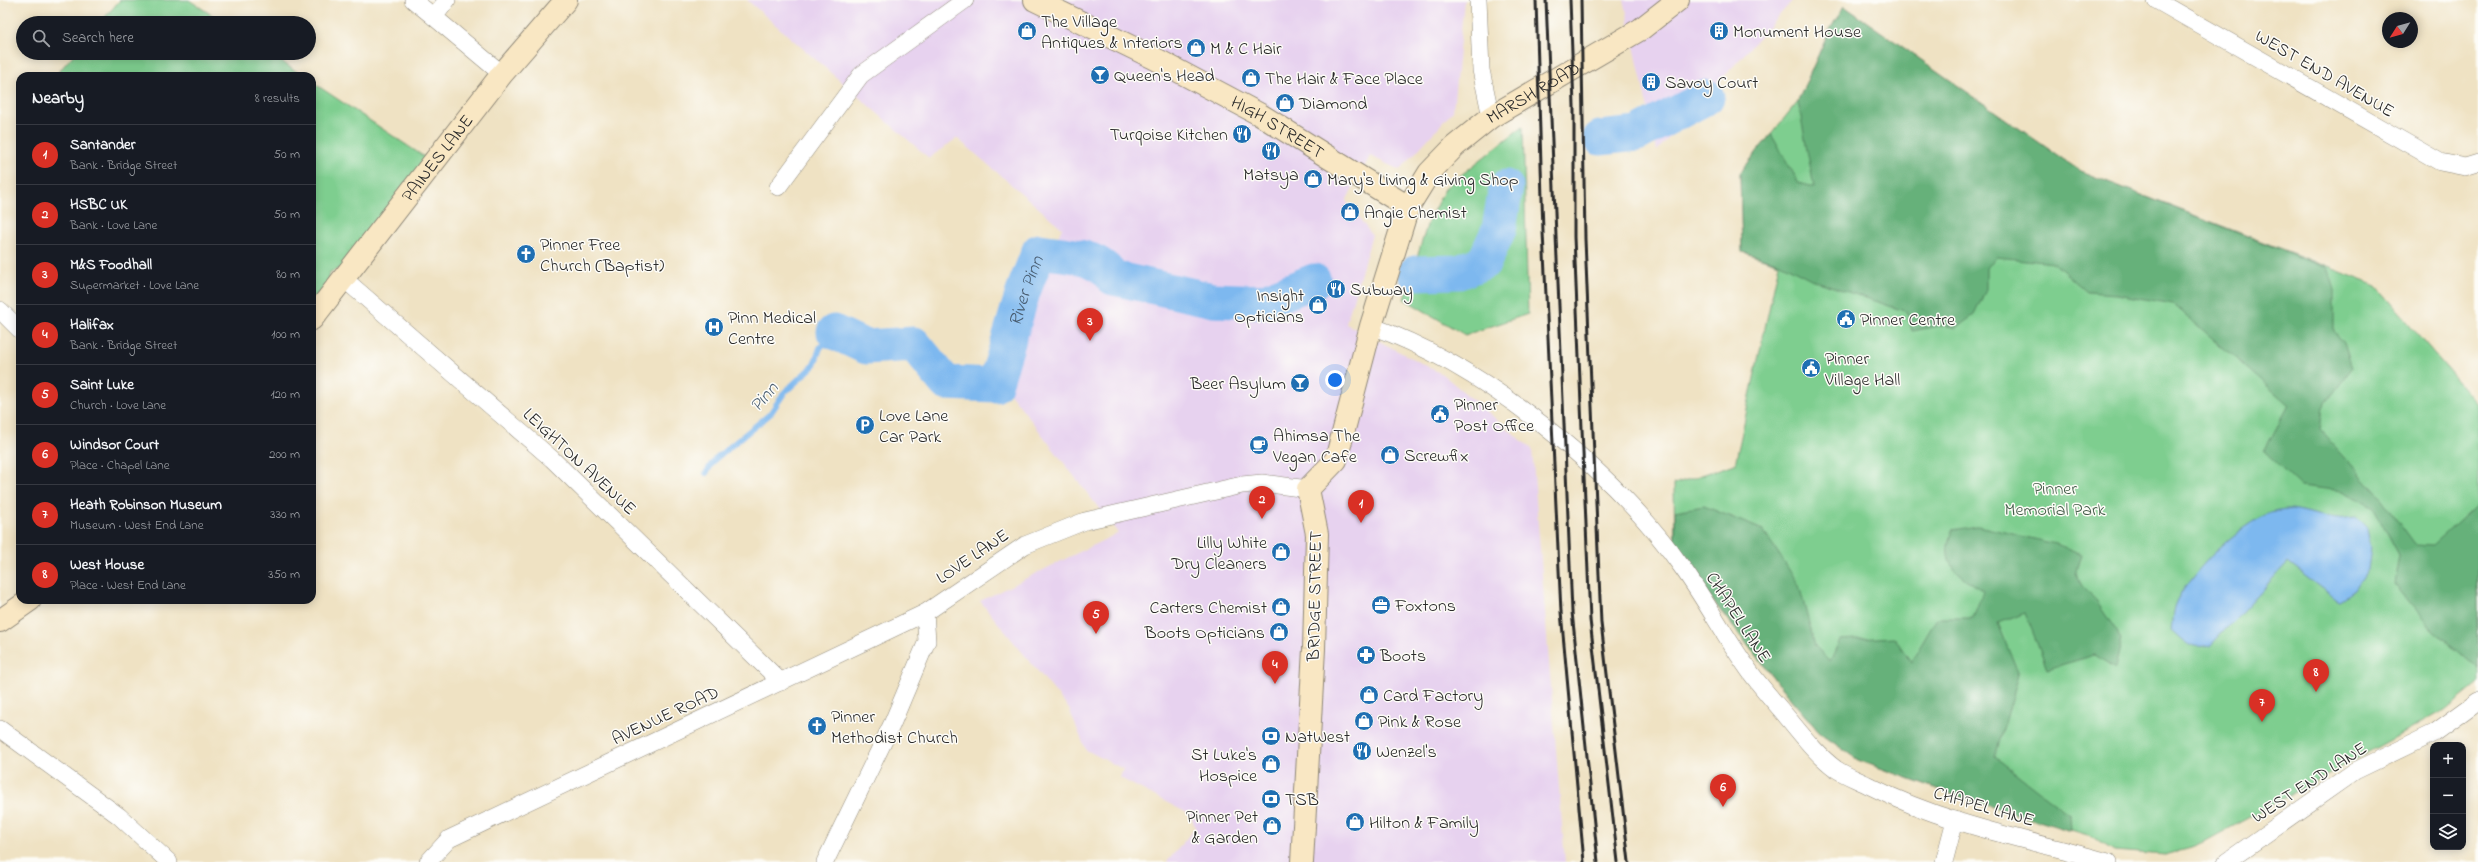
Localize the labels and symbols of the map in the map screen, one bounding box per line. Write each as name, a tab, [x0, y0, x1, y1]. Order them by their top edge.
place label: The Village Antiques & Interiors	[1041, 10, 1183, 57]
north arrow	[2382, 12, 2418, 48]
shop icon: The Village Antiques & Interiors	[1016, 20, 1038, 42]
building icon: Monument House	[1708, 20, 1730, 42]
place label: Monument House	[1733, 20, 1862, 46]
street label: WEST END AVENUE	[2250, 24, 2399, 125]
shop icon: M & C Hair	[1185, 37, 1207, 59]
place label: M & C Hair	[1210, 37, 1282, 63]
street label: MARSH ROAD	[1482, 56, 1586, 132]
bar icon: Queen's Head	[1089, 64, 1111, 86]
place label: Queen's Head	[1114, 64, 1215, 90]
shop icon: The Hair & Face Place	[1240, 67, 1262, 89]
place label: The Hair & Face Place	[1265, 67, 1424, 93]
building icon: Savoy Court	[1640, 71, 1662, 93]
place label: Savoy Court	[1665, 71, 1758, 97]
street label: HIGH STREET	[1226, 90, 1329, 166]
shop icon: Diamond	[1274, 92, 1296, 114]
place label: Diamond	[1298, 92, 1368, 118]
street label: PAINES LANE	[396, 110, 481, 208]
place label: Turqoise Kitchen	[1110, 123, 1228, 149]
restaurant icon: Turqoise Kitchen	[1231, 123, 1253, 145]
restaurant icon: Matsya	[1260, 140, 1282, 162]
place label: Matsya	[1243, 163, 1299, 189]
shop icon: Mary's Living & Giving Shop	[1302, 168, 1324, 190]
place label: Mary's Living & Giving Shop	[1327, 168, 1519, 195]
shop icon: Angie Chemist	[1339, 201, 1361, 223]
place label: Angie Chemist	[1364, 201, 1467, 228]
place label: Pinner Free Church (Baptist)	[540, 233, 664, 280]
church icon: Pinner Free Church (Baptist)	[515, 243, 537, 265]
water label: River Pinn	[1003, 252, 1052, 330]
restaurant icon: Subway	[1325, 278, 1347, 300]
place label: Subway	[1350, 278, 1413, 304]
place label: Insight Opticians	[1234, 284, 1304, 331]
shop icon: Insight Opticians	[1307, 294, 1329, 316]
place label: Pinn Medical Centre	[728, 306, 816, 353]
pin: 3	[1077, 308, 1103, 341]
public building icon: Pinner Centre	[1835, 308, 1857, 330]
place label: Pinner Centre	[1860, 308, 1956, 334]
hospital icon: Pinn Medical Centre	[703, 316, 725, 338]
place label: Pinner Village Hall	[1824, 347, 1900, 395]
public building icon: Pinner Village Hall	[1800, 357, 1822, 379]
your location	[1325, 370, 1345, 390]
place label: Beer Asylum	[1189, 372, 1286, 398]
bar icon: Beer Asylum	[1289, 372, 1311, 394]
water label: Pinn	[744, 376, 786, 419]
place label: Pinner Post Office	[1454, 393, 1535, 440]
street label: LEIGHTON AVENUE	[516, 403, 641, 522]
public building icon: Pinner Post Office	[1429, 403, 1451, 425]
place label: Love Lane Car Park	[879, 404, 949, 451]
parking icon: Love Lane Car Park	[854, 414, 876, 436]
place label: Ahimsa The Vegan Cafe	[1272, 424, 1361, 472]
cafe icon: Ahimsa The Vegan Cafe	[1248, 434, 1270, 456]
shop icon: Screwfix	[1379, 444, 1401, 466]
place label: Screwfix	[1404, 444, 1469, 470]
park label: Pinner Memorial Park	[2005, 477, 2106, 524]
pin: 2	[1249, 486, 1275, 519]
pin: 1	[1348, 490, 1374, 523]
street label: LOVE LANE	[931, 524, 1015, 592]
place label: Lilly White Dry Cleaners	[1170, 531, 1268, 578]
street label: BRIDGE STREET	[1302, 531, 1330, 662]
shop icon: Lilly White Dry Cleaners	[1270, 541, 1292, 563]
street label: CHAPEL LANE	[1698, 568, 1776, 669]
office icon: Foxtons	[1370, 594, 1392, 616]
place label: Foxtons	[1394, 594, 1456, 620]
place label: Carters Chemist	[1150, 596, 1267, 622]
shop icon: Carters Chemist	[1270, 596, 1292, 618]
pin: 5	[1083, 601, 1109, 634]
place label: Boots Opticians	[1144, 621, 1265, 647]
shop icon: Boots Opticians	[1268, 621, 1290, 643]
pharmacy icon: Boots	[1355, 644, 1377, 666]
place label: Boots	[1379, 644, 1426, 670]
pin: 4	[1262, 651, 1288, 684]
pin: 8	[2303, 659, 2329, 692]
street label: AVENUE ROAD	[608, 681, 724, 753]
shop icon: Card Factory	[1358, 684, 1380, 706]
place label: Card Factory	[1383, 684, 1483, 710]
pin: 7	[2249, 689, 2275, 722]
place label: Pinner Methodist Church	[831, 705, 958, 752]
shop icon: Pink & Rose	[1353, 710, 1375, 732]
place label: Pink & Rose	[1378, 710, 1462, 736]
church icon: Pinner Methodist Church	[806, 715, 828, 737]
bank icon: NatWest	[1260, 725, 1282, 747]
place label: NatWest	[1285, 725, 1350, 751]
street label: WEST END LANE	[2247, 737, 2373, 831]
restaurant icon: Wenzel's	[1351, 740, 1373, 762]
place label: Wenzel's	[1376, 740, 1437, 766]
place label: St Luke's Hospice	[1191, 743, 1258, 790]
shop icon: St Luke's Hospice	[1260, 753, 1282, 775]
pin: 6	[1710, 774, 1736, 807]
street label: CHAPEL LANE	[1930, 781, 2037, 835]
bank icon: TSB	[1260, 788, 1282, 810]
place label: TSB	[1285, 788, 1319, 814]
place label: Pinner Pet & Garden	[1186, 805, 1258, 852]
shop icon: Hilton & Family	[1344, 811, 1366, 833]
place label: Hilton & Family	[1369, 811, 1479, 837]
shop icon: Pinner Pet & Garden	[1261, 815, 1283, 837]

